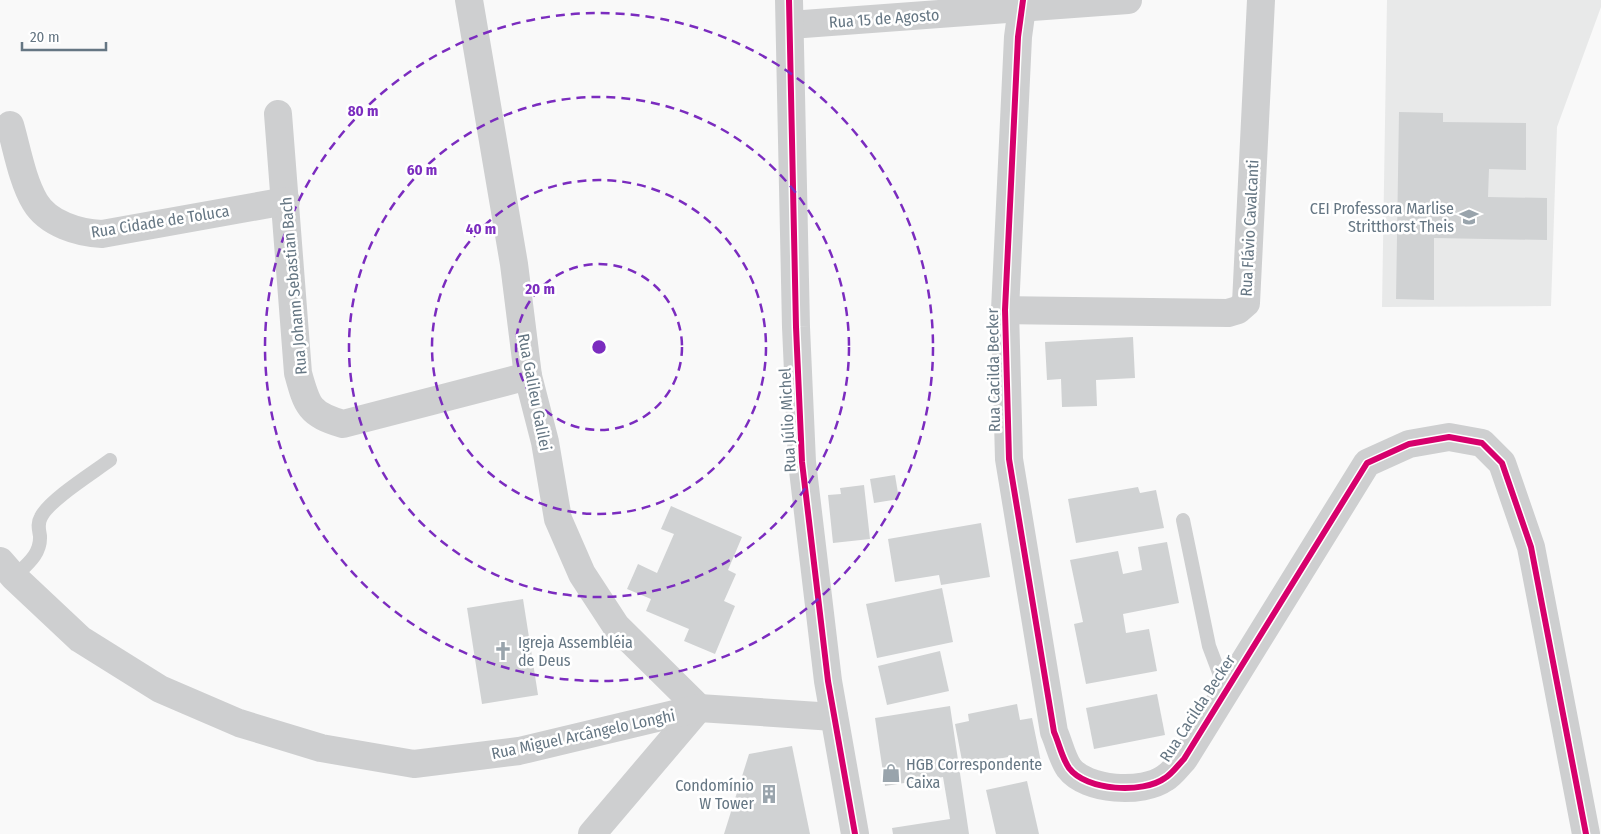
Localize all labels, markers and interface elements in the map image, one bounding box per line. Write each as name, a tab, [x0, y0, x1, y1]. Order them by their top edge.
street label: Rua 15 de Agosto	[828, 5, 940, 32]
scale bar	[22, 20, 106, 52]
text: 20 m	[30, 28, 60, 46]
text: 80 m	[348, 102, 378, 120]
street label: Rua Flávio Cavalcanti	[1236, 159, 1263, 297]
text: 60 m	[407, 161, 437, 179]
street label: Rua Johann Sebastian Bach	[276, 196, 311, 376]
place label: CEI Professora Marlise Stritthorst Theis	[1310, 199, 1454, 236]
street label: Rua Cidade de Toluca	[90, 201, 231, 242]
school or university icon: CEI Professora Marlise Stritthorst Theis	[1458, 206, 1480, 228]
text: 40 m	[466, 220, 496, 238]
text: 20 m	[524, 280, 555, 298]
street label: Rua Cacilda Becker	[983, 307, 1004, 432]
street label: Rua Galileu Galilei	[514, 332, 555, 452]
centre of rings	[590, 338, 608, 356]
street label: Rua Júlio Michel	[775, 367, 800, 473]
place label: Igreja Assembléia de Deus	[518, 633, 633, 670]
church icon: Igreja Assembléia de Deus	[492, 640, 514, 662]
street label: Rua Cacilda Becker	[1156, 651, 1239, 765]
street label: Rua Miguel Arcângelo Longhi	[490, 706, 677, 763]
place label: HGB Correspondente Caixa	[906, 755, 1042, 792]
shop icon: HGB Correspondente Caixa	[880, 762, 902, 784]
place label: Condomínio W Tower	[675, 776, 754, 813]
building icon: Condomínio W Tower	[758, 783, 780, 805]

